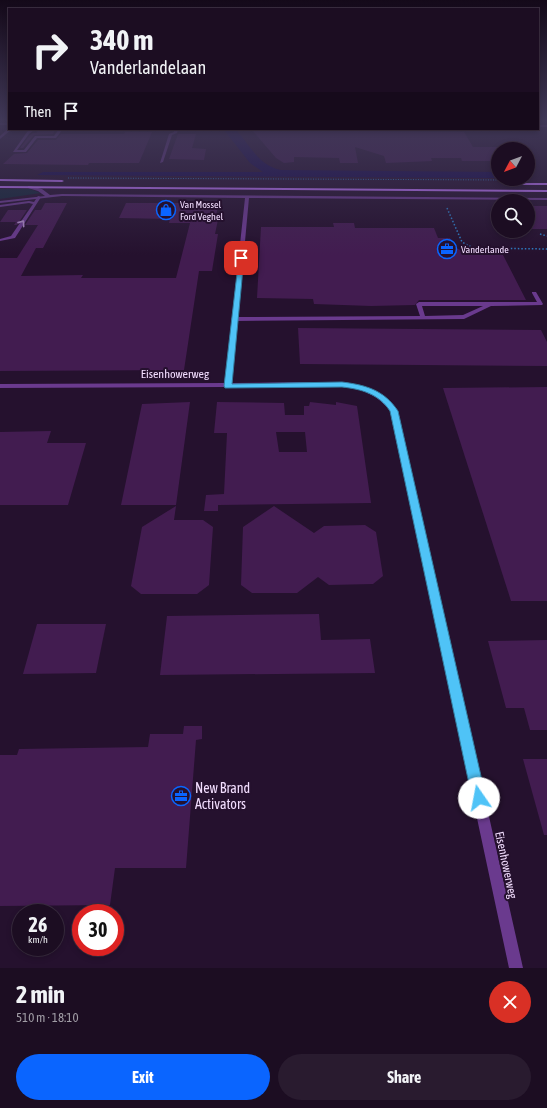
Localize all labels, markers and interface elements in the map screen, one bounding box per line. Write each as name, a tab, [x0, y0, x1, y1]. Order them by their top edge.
icon: right	[24, 24, 76, 76]
text: 340 m	[90, 24, 153, 56]
text: Vanderlandelaan	[90, 57, 206, 78]
icon: arrive	[60, 100, 82, 122]
text: Then	[24, 103, 52, 120]
north arrow	[491, 142, 535, 186]
map controls	[491, 142, 535, 238]
button: search	[491, 194, 535, 238]
shop icon: Van Mossel Ford Veghel	[155, 199, 177, 221]
place label: Van Mossel Ford Veghel	[180, 199, 223, 222]
one-way arrow	[18, 220, 25, 227]
office icon: Vanderlande	[436, 238, 458, 260]
pin	[224, 241, 258, 275]
place label: Vanderlande	[461, 244, 509, 255]
icon: arrive	[230, 247, 252, 269]
street label: Eisenhowerweg	[141, 367, 210, 381]
position arrow	[458, 777, 500, 819]
place label: New Brand Activators	[195, 780, 250, 812]
office icon: New Brand Activators	[170, 785, 192, 807]
street label: Eisenhowerweg	[492, 830, 520, 901]
speed limit sign: 30	[72, 904, 124, 956]
text: 26	[29, 913, 47, 936]
text: km/h	[28, 934, 48, 945]
text: 2 min	[16, 981, 65, 1008]
button: close	[489, 981, 531, 1023]
text: 510 m · 18:10	[16, 1010, 79, 1025]
button: Exit	[16, 1054, 270, 1100]
button: Share	[278, 1054, 531, 1100]

